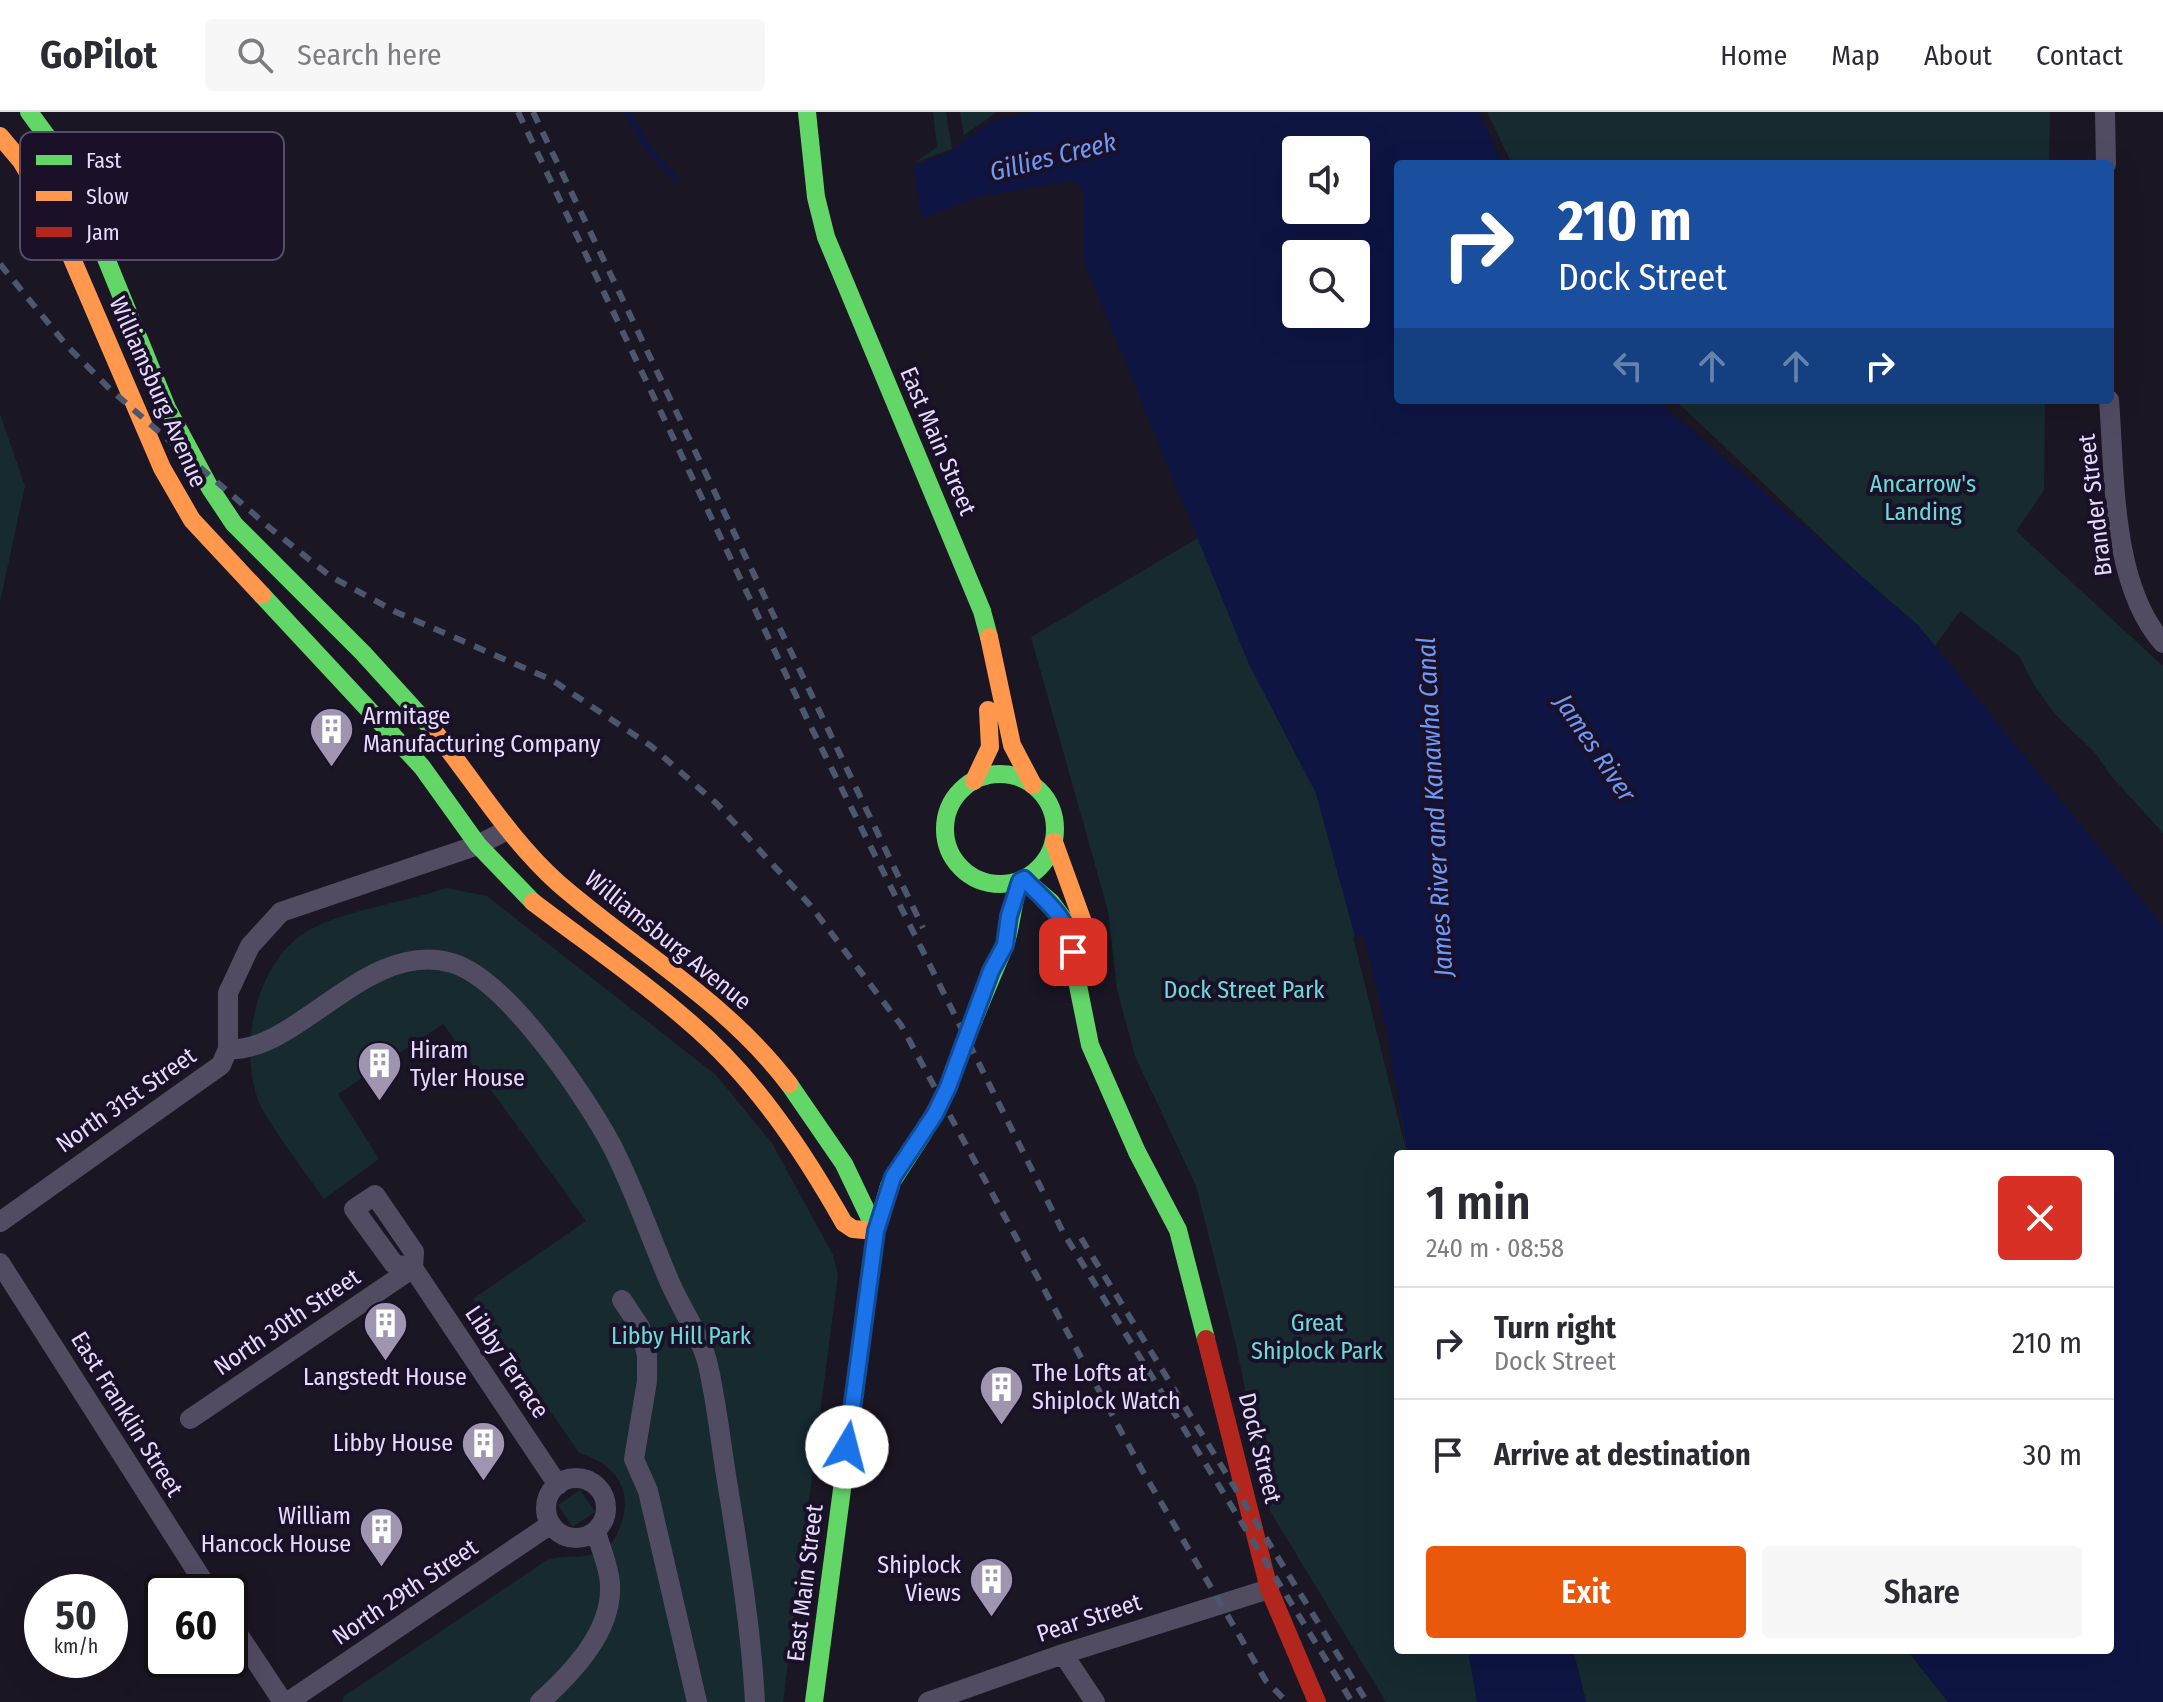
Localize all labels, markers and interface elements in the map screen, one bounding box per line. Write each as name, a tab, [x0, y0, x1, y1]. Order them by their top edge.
search box	[205, 19, 765, 91]
text: GoPilot	[40, 32, 157, 78]
icon: search	[233, 33, 277, 77]
text: Search here	[297, 37, 442, 73]
text: Home	[1720, 39, 1787, 72]
text: Map	[1831, 39, 1880, 72]
text: About	[1924, 39, 1992, 72]
text: Contact	[2036, 39, 2123, 72]
water label: Gillies Creek	[987, 126, 1120, 188]
legend	[20, 132, 284, 260]
map controls	[1282, 136, 1370, 328]
button: sound	[1282, 136, 1370, 224]
text: Fast	[86, 147, 122, 174]
text: Slow	[86, 183, 129, 210]
text: 210 m	[1558, 188, 1692, 255]
icon: right	[1426, 192, 1530, 296]
text: Jam	[86, 219, 120, 246]
button: search	[1282, 240, 1370, 328]
text: Dock Street	[1558, 256, 1727, 300]
street label: Williamsburg Avenue	[103, 292, 213, 492]
icon: left	[1606, 344, 1650, 388]
icon: ahead	[1690, 344, 1734, 388]
icon: ahead	[1774, 344, 1818, 388]
icon: right	[1858, 344, 1902, 388]
street label: East Main Street	[894, 363, 982, 520]
street label: Brander Street	[2072, 432, 2118, 578]
park label: Ancarrow's Landing	[1870, 470, 1976, 526]
water label: James River and Kanawha Canal	[1411, 636, 1459, 980]
water label: James River	[1547, 687, 1643, 809]
place label: Armitage Manufacturing Company	[363, 702, 601, 758]
building icon: Armitage Manufacturing Company	[308, 706, 356, 769]
street label: Williamsburg Avenue	[579, 864, 757, 1016]
pin	[1039, 918, 1107, 986]
icon: arrive	[1051, 930, 1095, 974]
park label: Dock Street Park	[1164, 976, 1325, 1004]
place label: Hiram Tyler House	[410, 1036, 525, 1092]
building icon: Hiram Tyler House	[355, 1040, 403, 1103]
street label: North 31st Street	[51, 1041, 201, 1159]
text: 1 min	[1426, 1174, 1531, 1232]
button: close	[1998, 1176, 2082, 1260]
text: 240 m · 08:58	[1426, 1233, 1564, 1264]
street label: North 30th Street	[209, 1263, 365, 1381]
building icon: Langstedt House	[361, 1299, 409, 1362]
street label: Libby Terrace	[459, 1300, 555, 1424]
park label: Great Shiplock Park	[1251, 1309, 1384, 1365]
text: Turn right	[1494, 1310, 1616, 1346]
icon: right	[1426, 1321, 1470, 1365]
park label: Libby Hill Park	[611, 1322, 752, 1350]
text: 210 m	[2012, 1325, 2082, 1361]
street label: East Franklin Street	[65, 1326, 189, 1502]
text: Dock Street	[1494, 1346, 1616, 1377]
place label: The Lofts at Shiplock Watch	[1032, 1359, 1181, 1415]
place label: Langstedt House	[303, 1363, 467, 1391]
building icon: The Lofts at Shiplock Watch	[977, 1363, 1025, 1426]
street label: Dock Street	[1233, 1390, 1287, 1506]
position arrow	[805, 1405, 889, 1489]
building icon: Libby House	[460, 1419, 508, 1482]
place label: Libby House	[333, 1429, 453, 1457]
icon: arrive	[1426, 1433, 1470, 1477]
text: Arrive at destination	[1494, 1437, 1751, 1473]
text: 30 m	[2023, 1437, 2082, 1473]
place label: William Hancock House	[201, 1502, 351, 1558]
street label: East Main Street	[781, 1503, 829, 1663]
building icon: William Hancock House	[358, 1506, 406, 1569]
street label: North 29th Street	[327, 1533, 483, 1651]
button: Exit	[1426, 1546, 1746, 1638]
button: Share	[1762, 1546, 2082, 1638]
place label: Shiplock Views	[877, 1551, 962, 1607]
building icon: Shiplock Views	[968, 1555, 1016, 1618]
speed limit sign: 60	[144, 1574, 248, 1678]
street label: Pear Street	[1033, 1588, 1145, 1648]
text: 50	[55, 1592, 97, 1640]
text: km/h	[54, 1634, 98, 1658]

